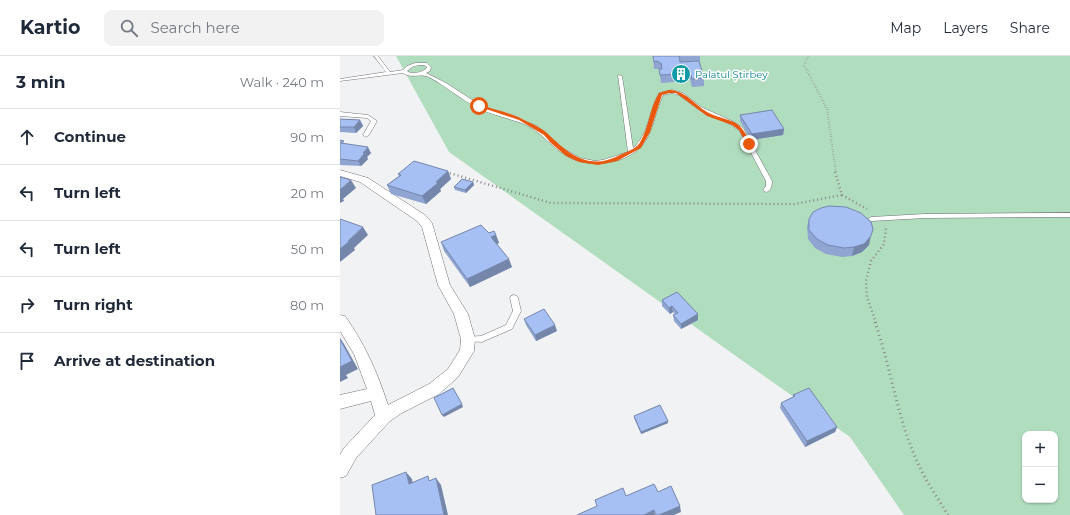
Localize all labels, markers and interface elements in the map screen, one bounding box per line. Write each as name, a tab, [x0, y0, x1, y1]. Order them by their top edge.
search box	[104, 10, 384, 46]
text: Kartio	[20, 16, 80, 39]
icon: search	[118, 17, 140, 39]
text: Search here	[150, 18, 240, 37]
text: Map	[890, 19, 921, 37]
text: Layers	[943, 19, 988, 37]
text: Share	[1010, 19, 1050, 37]
building icon: Palatul Știrbey	[670, 63, 692, 85]
place label: Palatul Știrbey	[695, 68, 768, 81]
text: 3 min	[16, 72, 66, 92]
text: Walk · 240 m	[240, 74, 324, 90]
route start	[470, 97, 488, 115]
icon: ahead	[16, 126, 38, 148]
text: Continue	[54, 127, 126, 146]
text: 90 m	[290, 129, 324, 145]
route end	[740, 135, 758, 153]
icon: left	[16, 182, 38, 204]
text: Turn left	[54, 183, 121, 202]
text: 20 m	[291, 185, 324, 201]
icon: left	[16, 238, 38, 260]
text: Turn left	[54, 239, 121, 258]
text: 50 m	[291, 241, 324, 257]
icon: right	[16, 294, 38, 316]
text: Turn right	[54, 295, 133, 314]
text: 80 m	[290, 297, 324, 313]
icon: arrive	[16, 350, 38, 372]
text: Arrive at destination	[54, 351, 215, 370]
map controls	[1022, 431, 1058, 503]
button: +	[1022, 431, 1058, 467]
button: −	[1022, 467, 1058, 503]

